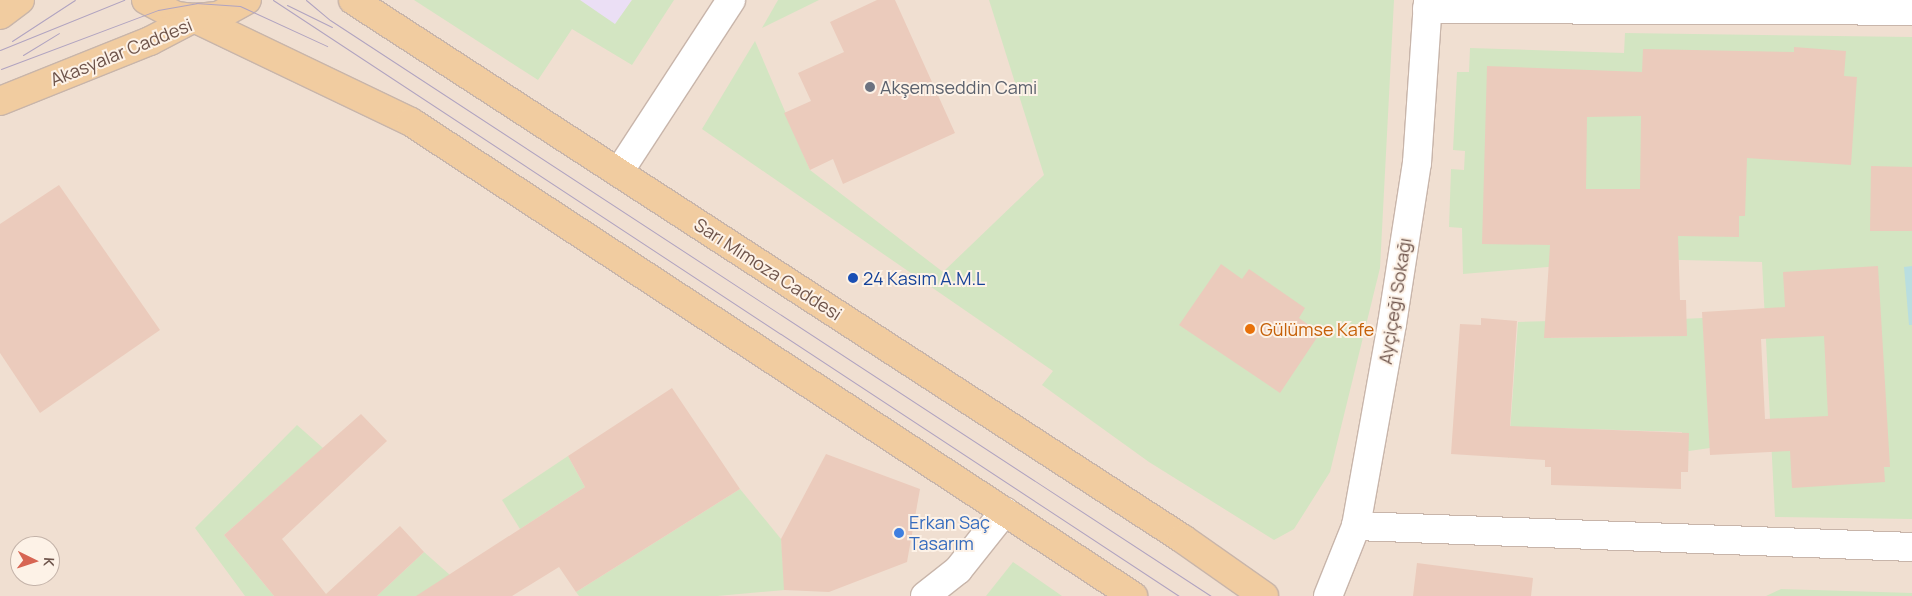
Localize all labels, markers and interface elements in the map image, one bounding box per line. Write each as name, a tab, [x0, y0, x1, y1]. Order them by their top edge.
street label: Akasyalar Caddesi	[47, 14, 195, 90]
place label: Akşemseddin Cami	[880, 76, 1037, 98]
marker: Akşemseddin Cami	[864, 81, 876, 93]
street label: Sarı Mimoza Caddesi	[690, 213, 846, 325]
street label: Ayçiçeği Sokağı	[1374, 236, 1416, 366]
place label: 24 Kasım A.M.L	[863, 267, 985, 289]
marker: 24 Kasım A.M.L	[847, 272, 859, 284]
place label: Gülümse Kafe	[1260, 318, 1374, 340]
marker: Gülümse Kafe	[1244, 323, 1256, 335]
place label: Erkan Saç Tasarım	[909, 512, 990, 554]
marker: Erkan Saç Tasarım	[893, 527, 905, 539]
north arrow	[10, 536, 60, 586]
text: K	[40, 557, 59, 567]

